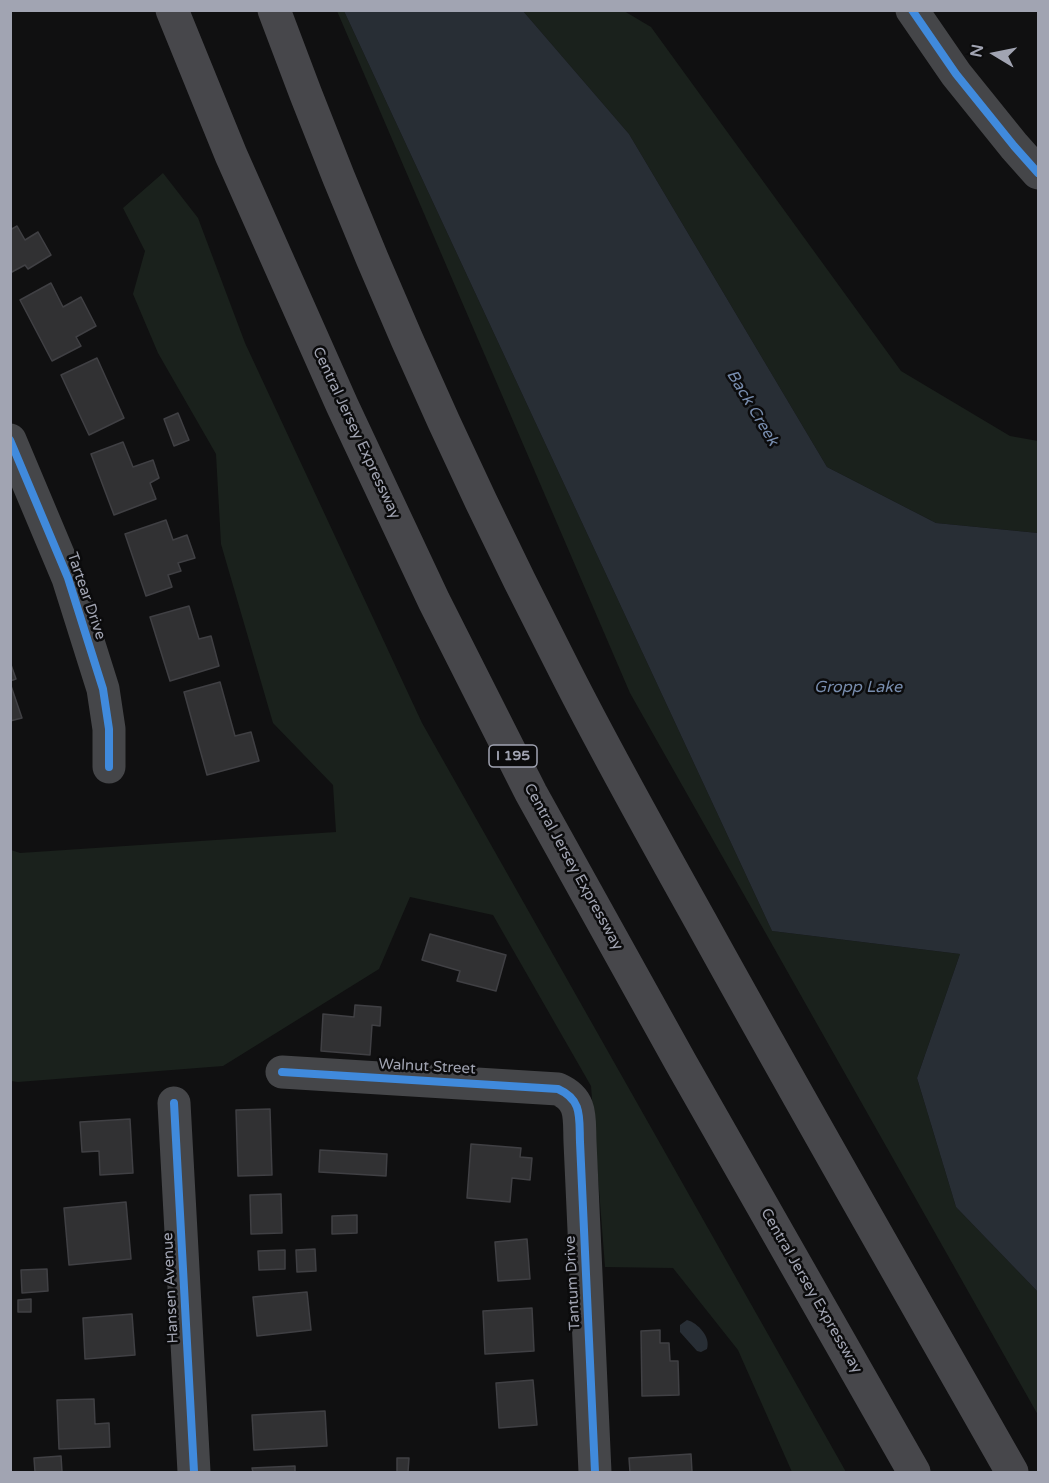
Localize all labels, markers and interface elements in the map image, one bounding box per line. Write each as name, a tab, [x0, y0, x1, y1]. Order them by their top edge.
north arrow	[965, 24, 1025, 84]
text: N	[966, 43, 988, 59]
street label: Central Jersey Expressway	[308, 344, 404, 522]
water label: Back Creek	[722, 367, 782, 449]
street label: Tartear Drive	[63, 550, 109, 642]
water label: Gropp Lake	[814, 678, 902, 698]
road number: I 195	[489, 745, 537, 767]
street label: Central Jersey Expressway	[520, 781, 626, 953]
street label: Walnut Street	[378, 1055, 476, 1079]
street label: Central Jersey Expressway	[756, 1205, 866, 1377]
street label: Hansen Avenue	[159, 1232, 183, 1344]
street label: Tantum Drive	[562, 1235, 584, 1331]

